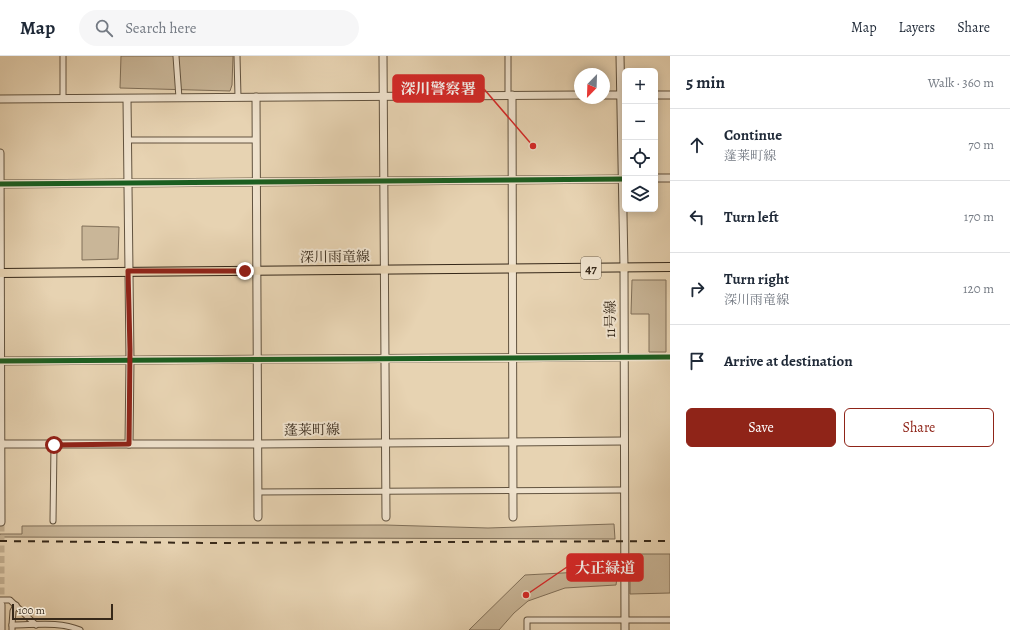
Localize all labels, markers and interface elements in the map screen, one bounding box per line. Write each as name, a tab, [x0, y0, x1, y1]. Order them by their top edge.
search box	[79, 10, 359, 46]
text: Map	[20, 15, 55, 41]
icon: search	[93, 17, 115, 39]
text: Search here	[125, 18, 197, 38]
text: Map	[851, 18, 877, 37]
text: Layers	[899, 18, 935, 37]
text: Share	[957, 18, 990, 37]
north arrow	[574, 68, 610, 104]
map controls	[622, 68, 658, 212]
button: +	[622, 68, 658, 104]
text: 5 min	[686, 71, 725, 94]
text: Walk · 360 m	[928, 74, 994, 91]
callout: 深川警察署	[393, 75, 484, 102]
text: 深川警察署	[400, 79, 476, 99]
button: −	[622, 104, 658, 140]
text: Continue	[724, 125, 782, 145]
icon: ahead	[686, 134, 708, 156]
text: 70 m	[968, 136, 994, 153]
button: locate	[622, 140, 658, 176]
text: 蓬莱町線	[724, 147, 776, 164]
button: layers	[622, 176, 658, 212]
icon: left	[686, 206, 708, 228]
text: Turn left	[724, 207, 779, 227]
text: 170 m	[964, 208, 994, 225]
street label: 深川雨竜線	[300, 247, 370, 267]
road number: 47	[581, 257, 601, 279]
route end	[236, 262, 254, 280]
text: Turn right	[724, 269, 789, 289]
icon: right	[686, 278, 708, 300]
text: 120 m	[963, 280, 994, 297]
text: 深川雨竜線	[724, 291, 789, 308]
street label: 11号線	[601, 300, 620, 338]
icon: arrive	[686, 350, 708, 372]
text: Arrive at destination	[724, 351, 853, 371]
button: Save	[686, 408, 836, 447]
button: Share	[844, 408, 994, 447]
street label: 蓬莱町線	[284, 420, 340, 440]
route start	[45, 436, 63, 454]
callout: 大正緑道	[567, 554, 643, 581]
text: 大正緑道	[575, 558, 635, 578]
scale bar	[12, 602, 113, 621]
text: 100 m	[18, 603, 45, 618]

